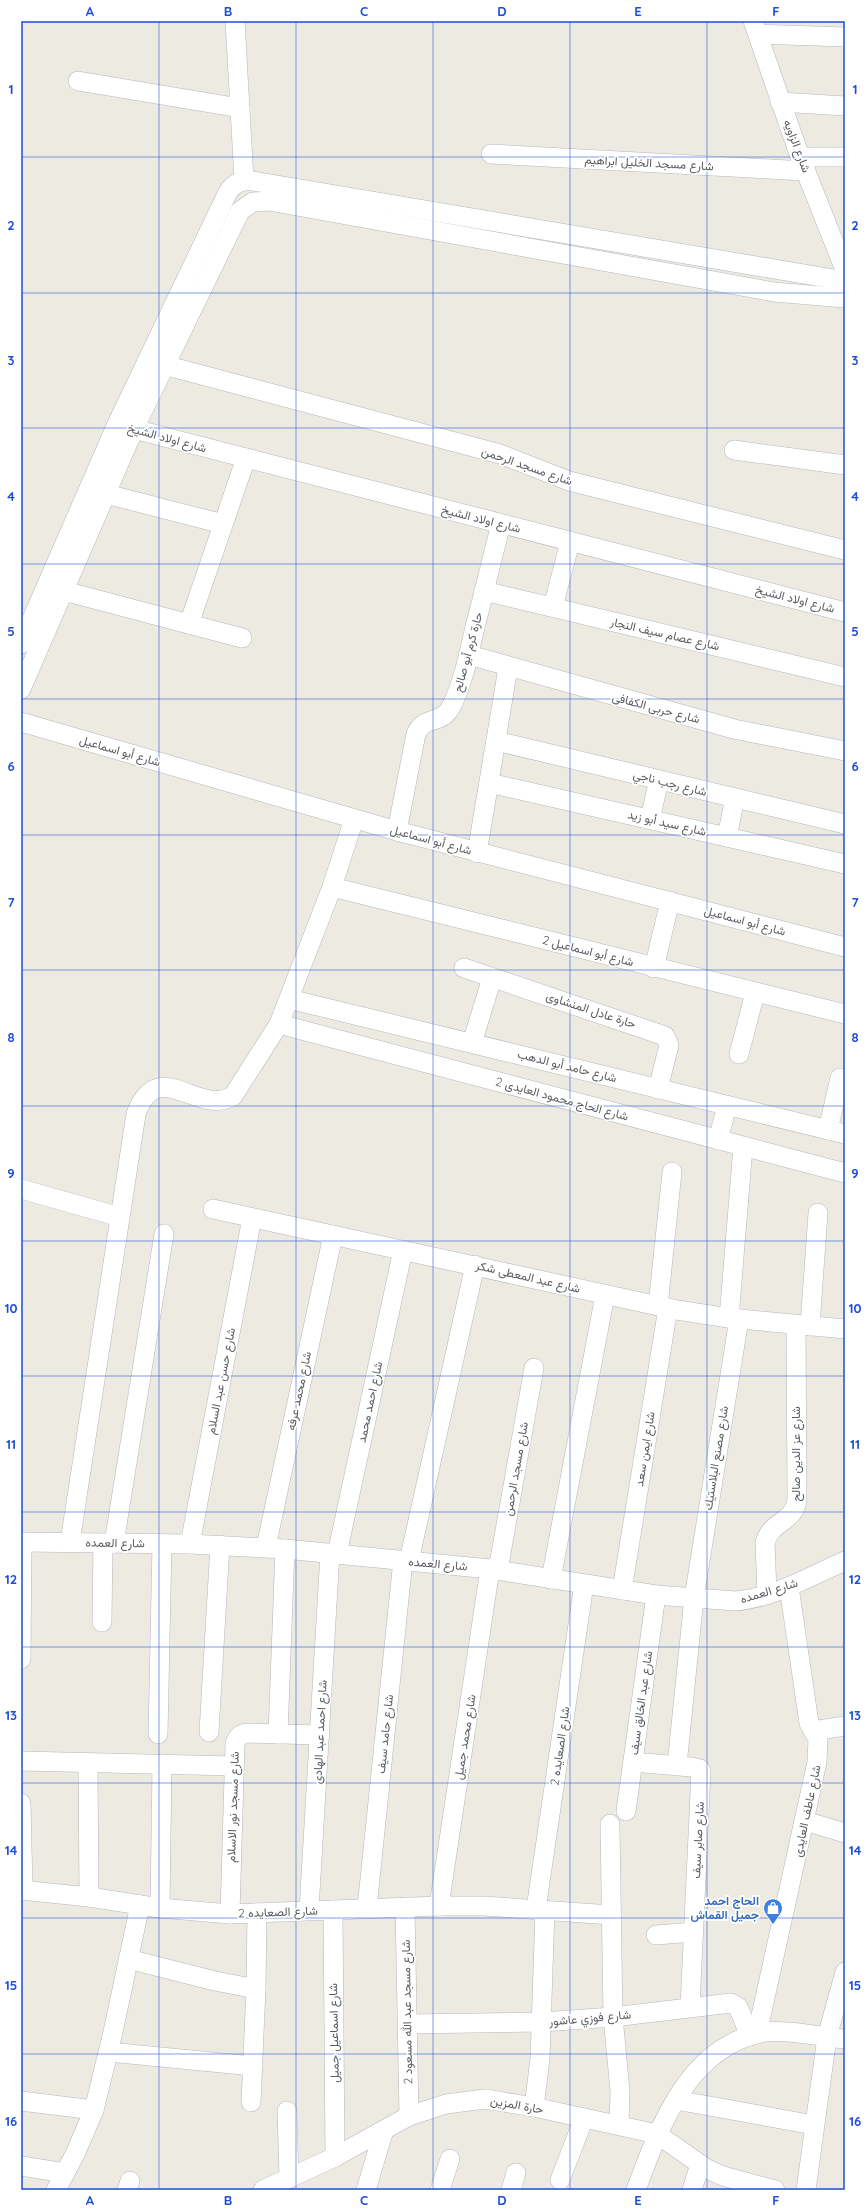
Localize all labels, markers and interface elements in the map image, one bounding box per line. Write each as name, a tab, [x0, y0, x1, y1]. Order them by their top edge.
text: A	[86, 3, 95, 19]
text: B	[224, 3, 232, 19]
text: C	[360, 3, 368, 19]
text: D	[497, 3, 507, 19]
text: E	[634, 3, 642, 19]
text: F	[772, 3, 780, 19]
text: 1	[8, 81, 14, 97]
text: 1	[852, 81, 858, 97]
street label: شارع الزاويه	[779, 117, 814, 175]
street label: شارع مسجد الخليل ابراهيم	[584, 152, 714, 175]
text: 2	[7, 217, 15, 233]
text: 2	[851, 217, 859, 233]
text: 3	[8, 352, 15, 368]
text: 3	[852, 352, 859, 368]
street label: شارع اولاد الشيخ	[126, 420, 208, 457]
street label: شارع مسجد الرحمن	[479, 443, 575, 490]
text: 4	[7, 488, 15, 504]
text: 4	[851, 488, 859, 504]
street label: شارع اولاد الشيخ	[440, 501, 522, 538]
street label: شارع اولاد الشيخ	[754, 581, 836, 618]
street label: حارة كرم أبو صالح	[450, 610, 487, 694]
street label: شارع عصام سيف النجار	[608, 613, 721, 655]
text: 5	[7, 623, 15, 639]
text: 5	[851, 623, 859, 639]
street label: شارع حربى الكفافى	[610, 689, 702, 728]
street label: شارع أبو اسماعيل	[77, 732, 162, 771]
text: 6	[7, 758, 15, 774]
text: 6	[851, 758, 859, 774]
street label: شارع رجب ناجي	[631, 766, 709, 802]
street label: شارع سيد أبو زيد	[626, 806, 708, 841]
street label: شارع أبو اسماعيل	[388, 821, 473, 860]
text: 7	[7, 894, 15, 910]
text: 7	[851, 894, 859, 910]
street label: شارع أبو اسماعيل	[702, 902, 787, 941]
street label: شارع أبو اسماعيل 2	[540, 932, 635, 971]
street label: حارة عادل المنشاوى	[544, 988, 638, 1032]
text: 8	[7, 1029, 15, 1045]
text: 8	[851, 1029, 859, 1045]
street label: شارع حامد أبو الدهب	[515, 1046, 618, 1087]
street label: شارع الحاج محمود العايدى 2	[494, 1074, 630, 1125]
text: 9	[7, 1165, 15, 1181]
text: 9	[851, 1165, 859, 1181]
street label: شارع عبد المعطى شكر	[473, 1257, 582, 1298]
text: 10	[4, 1300, 18, 1316]
text: 10	[848, 1300, 862, 1316]
street label: شارع حسن عبد السلام	[203, 1326, 240, 1436]
street label: شارع محمد عرفه	[283, 1350, 316, 1432]
street label: شارع احمد محمد	[354, 1360, 387, 1444]
street label: شارع مصنع البلاستيك	[700, 1405, 733, 1511]
street label: شارع عز الدين صالح	[788, 1406, 805, 1502]
street label: شارع ايمن سعد	[631, 1410, 660, 1488]
street label: شارع مسجد الرحمن	[500, 1421, 533, 1517]
text: 11	[6, 1436, 16, 1452]
text: 11	[850, 1436, 860, 1452]
street label: شارع العمده	[85, 1534, 145, 1553]
street label: شارع العمده	[408, 1553, 468, 1576]
text: 12	[5, 1571, 17, 1587]
text: 12	[849, 1571, 861, 1587]
street label: شارع العمده	[738, 1575, 800, 1608]
street label: شارع عبد الخالق سيف	[626, 1650, 657, 1756]
street label: شارع احمد عبد الهادى	[309, 1679, 332, 1785]
street label: شارع محمد جميل	[450, 1693, 481, 1781]
street label: شارع حامد سيف	[373, 1694, 398, 1775]
street label: شارع الصعايده 2	[547, 1705, 574, 1787]
text: 13	[5, 1707, 17, 1723]
text: 13	[849, 1707, 861, 1723]
street label: شارع مسجد نور الاسلام	[223, 1751, 244, 1863]
street label: شارع عاطف العايدى	[789, 1763, 826, 1859]
street label: شارع صابر سيف	[688, 1801, 709, 1879]
text: 14	[5, 1842, 18, 1858]
text: 14	[849, 1842, 862, 1858]
place label: الحاج احمد جميل القماش	[690, 1893, 759, 1922]
shop icon: الحاج احمد جميل القماش	[762, 1897, 784, 1925]
street label: شارع الصعايده 2	[238, 1903, 318, 1922]
street label: شارع مسجد عبد الله مسعود 2	[398, 1940, 417, 2084]
text: 15	[5, 1977, 17, 1993]
text: 15	[849, 1977, 861, 1993]
street label: شارع اسماعيل جميل	[325, 1983, 344, 2083]
street label: شارع فوزي عاشور	[547, 2006, 632, 2032]
street label: حارة المزين	[489, 2092, 545, 2118]
text: 16	[5, 2113, 17, 2129]
text: 16	[849, 2113, 861, 2129]
text: A	[86, 2192, 95, 2208]
text: B	[224, 2192, 232, 2208]
text: C	[360, 2192, 368, 2208]
text: D	[497, 2192, 507, 2208]
text: E	[634, 2192, 642, 2208]
text: F	[772, 2192, 780, 2208]

